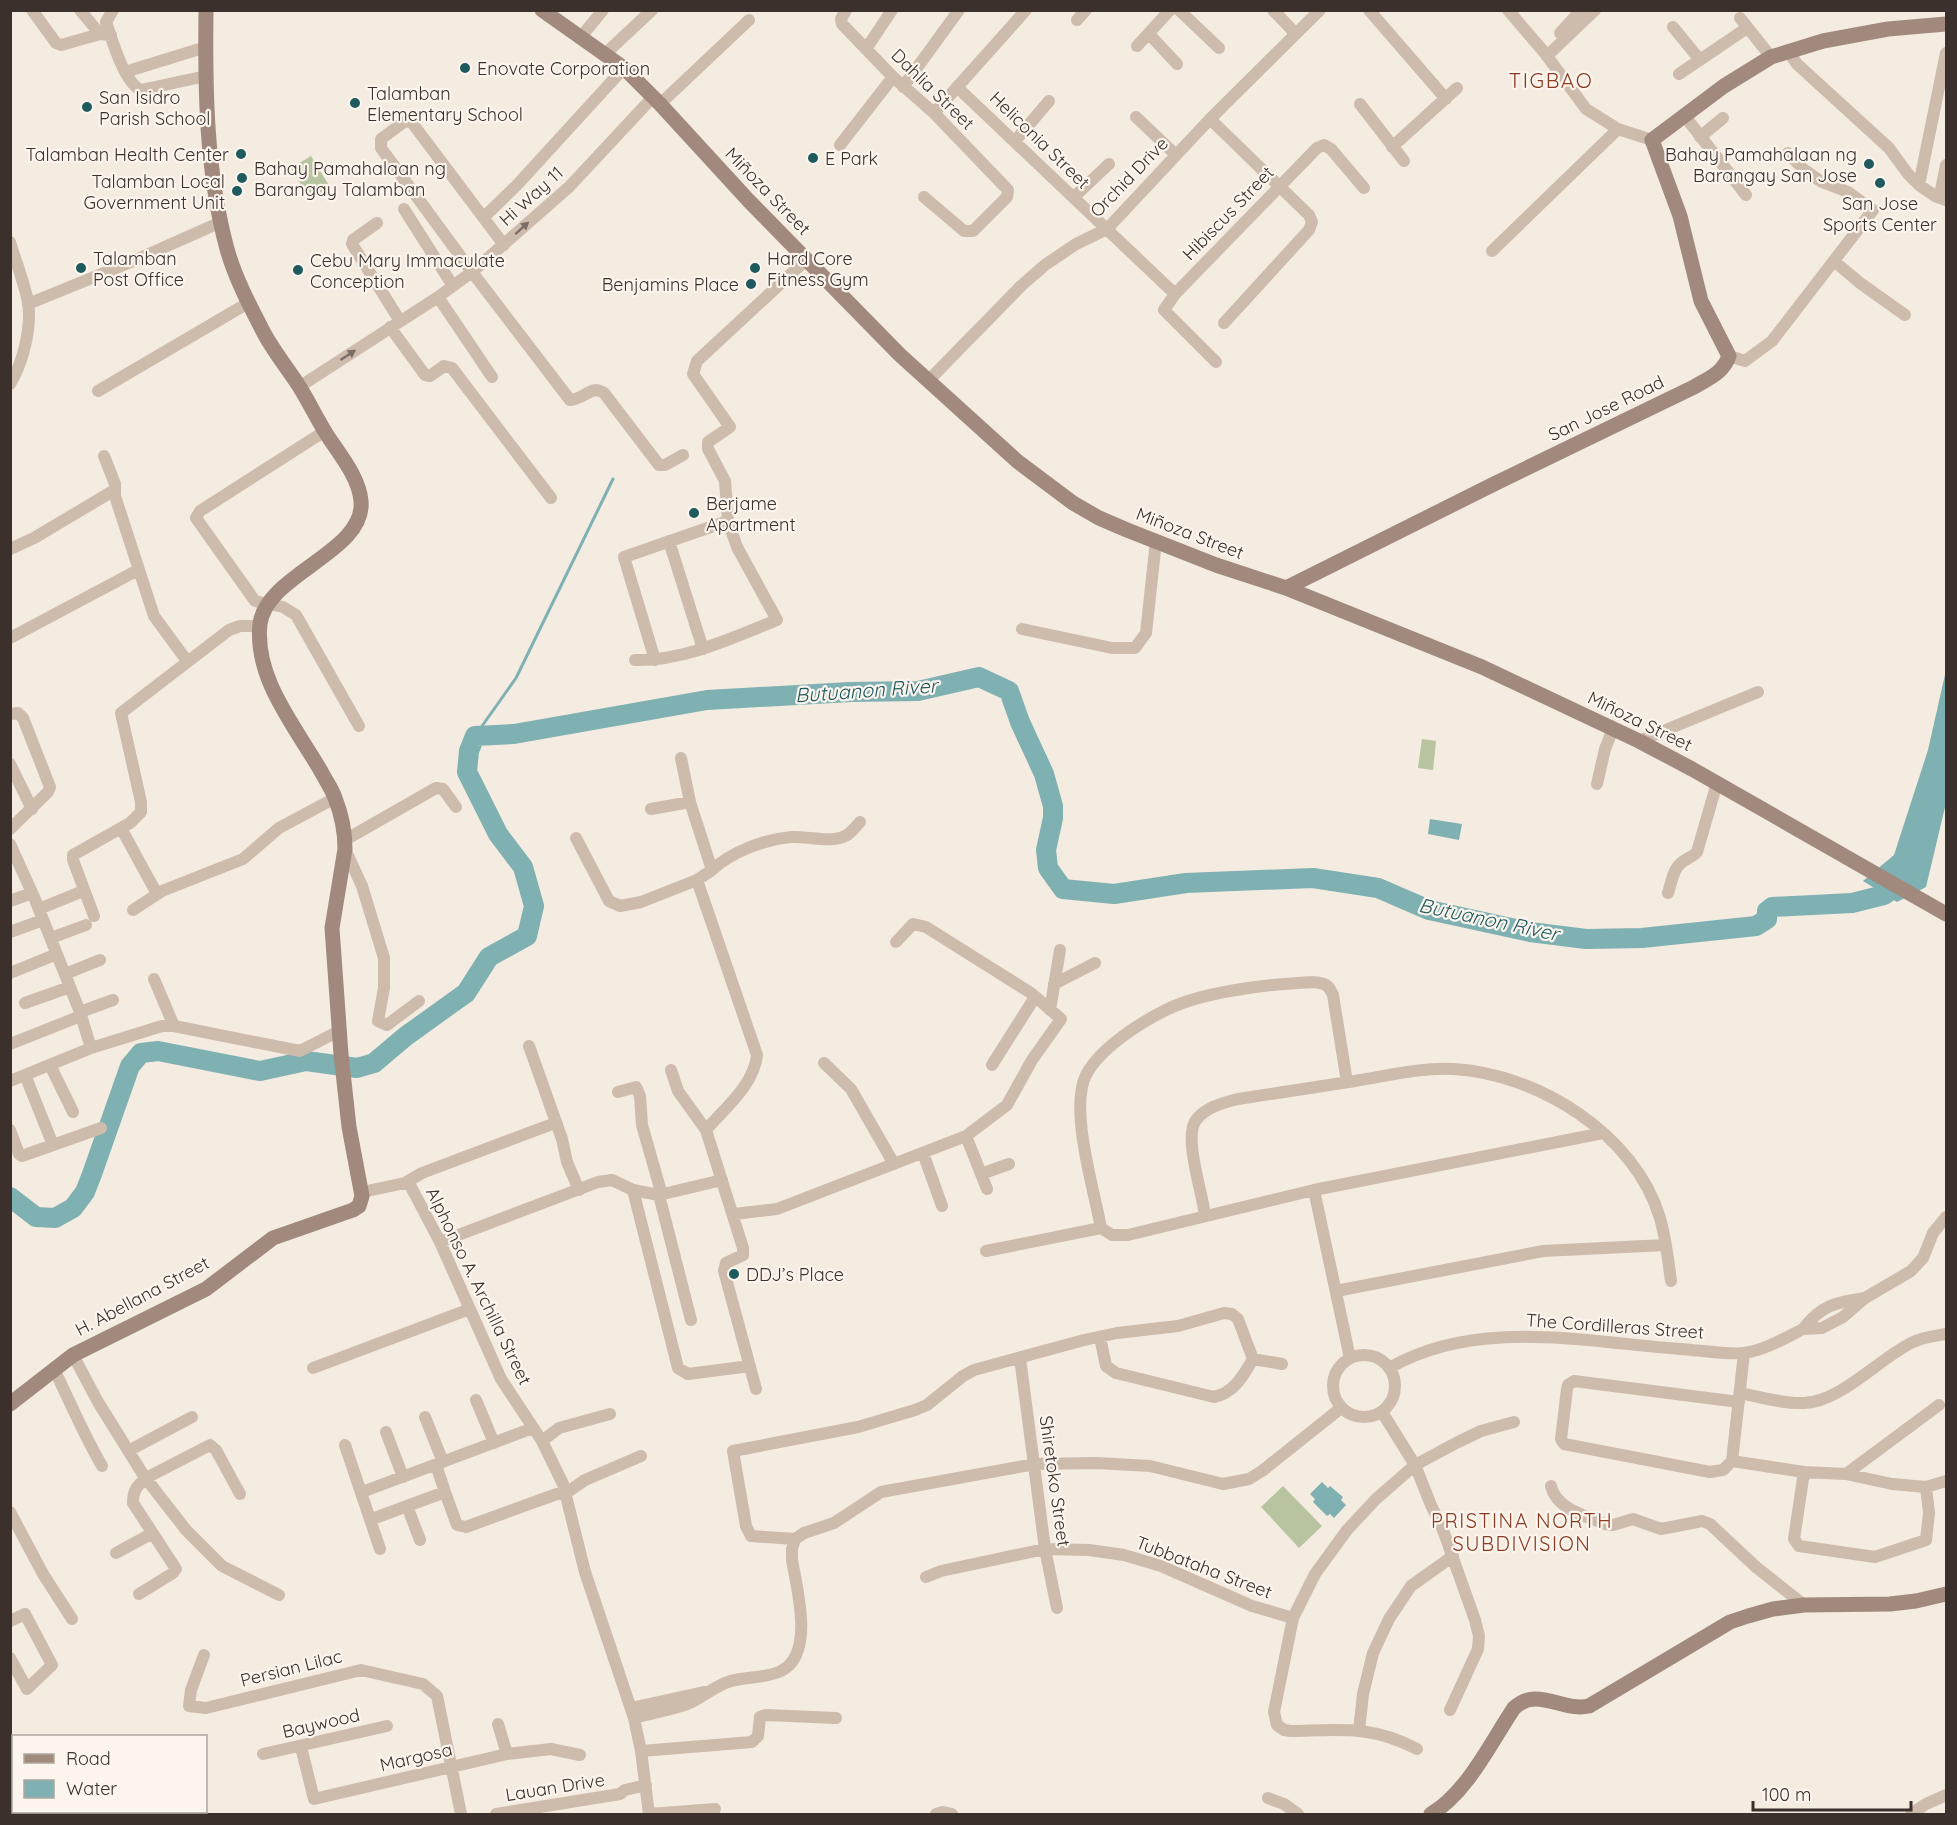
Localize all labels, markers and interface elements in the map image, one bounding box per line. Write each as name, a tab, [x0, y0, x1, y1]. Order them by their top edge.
street label: Dahlia Street	[886, 44, 980, 134]
place label: Enovate Corporation	[477, 57, 650, 80]
marker: Enovate Corporation	[458, 61, 472, 75]
district label: TIGBAO	[1509, 67, 1593, 93]
place label: Talamban Elementary School	[367, 82, 523, 126]
place label: San Isidro Parish School	[99, 86, 210, 130]
street label: Heliconia Street	[985, 86, 1095, 194]
marker: Talamban Elementary School	[348, 96, 362, 110]
marker: San Isidro Parish School	[80, 100, 94, 114]
street label: Orchid Drive	[1085, 132, 1173, 222]
street label: Miñoza Street	[720, 142, 816, 240]
place label: Talamban Health Center	[26, 143, 229, 166]
place label: Bahay Pamahalaan ng Barangay San Jose	[1665, 143, 1857, 187]
marker: Talamban Health Center	[234, 147, 248, 161]
place label: E Park	[825, 147, 878, 170]
marker: E Park	[806, 151, 820, 165]
place label: Bahay Pamahalaan ng Barangay Talamban	[254, 157, 446, 201]
marker: Bahay Pamahalaan ng Barangay San Jose	[1862, 157, 1876, 171]
street label: Hi Way 11	[494, 161, 568, 231]
street label: Hibiscus Street	[1177, 161, 1279, 265]
place label: Talamban Local Government Unit	[84, 170, 225, 214]
marker: Bahay Pamahalaan ng Barangay Talamban	[235, 171, 249, 185]
marker: San Jose Sports Center	[1873, 176, 1887, 190]
marker: Talamban Local Government Unit	[230, 184, 244, 198]
place label: San Jose Sports Center	[1823, 192, 1937, 236]
one-way arrow	[515, 221, 530, 235]
place label: Talamban Post Office	[93, 247, 184, 291]
place label: Hard Core Fitness Gym	[767, 247, 869, 291]
place label: Cebu Mary Immaculate Conception	[310, 249, 505, 293]
marker: Talamban Post Office	[74, 261, 88, 275]
marker: Hard Core Fitness Gym	[748, 261, 762, 275]
marker: Cebu Mary Immaculate Conception	[291, 263, 305, 277]
place label: Benjamins Place	[602, 273, 739, 296]
marker: Benjamins Place	[744, 277, 758, 291]
one-way arrow	[340, 350, 356, 361]
street label: San Jose Road	[1544, 370, 1668, 446]
place label: Berjame Apartment	[706, 492, 796, 536]
street label: Miñoza Street	[1133, 502, 1247, 564]
marker: Berjame Apartment	[687, 506, 701, 520]
water label: Butuanon River	[794, 672, 940, 707]
street label: Miñoza Street	[1584, 686, 1696, 756]
water label: Butuanon River	[1417, 892, 1564, 947]
street label: Alphonso A. Archilla Street	[421, 1183, 537, 1389]
street label: H. Abellana Street	[71, 1251, 213, 1341]
place label: DDJ’s Place	[746, 1263, 844, 1286]
marker: DDJ’s Place	[727, 1267, 741, 1281]
street label: The Cordilleras Street	[1525, 1308, 1705, 1344]
street label: Shiretoko Street	[1034, 1414, 1076, 1548]
district label: PRISTINA NORTH SUBDIVISION	[1431, 1508, 1613, 1556]
street label: Tubbataha Street	[1133, 1530, 1275, 1604]
street label: Persian Lilac	[238, 1644, 344, 1692]
street label: Baywood	[280, 1703, 362, 1743]
legend	[12, 1735, 207, 1813]
street label: Margosa	[378, 1738, 454, 1776]
text: Road	[66, 1747, 111, 1770]
street label: Lauan Drive	[504, 1768, 606, 1806]
scale bar	[1753, 1774, 1910, 1812]
text: Water	[66, 1777, 117, 1800]
text: 100 m	[1762, 1783, 1811, 1806]

